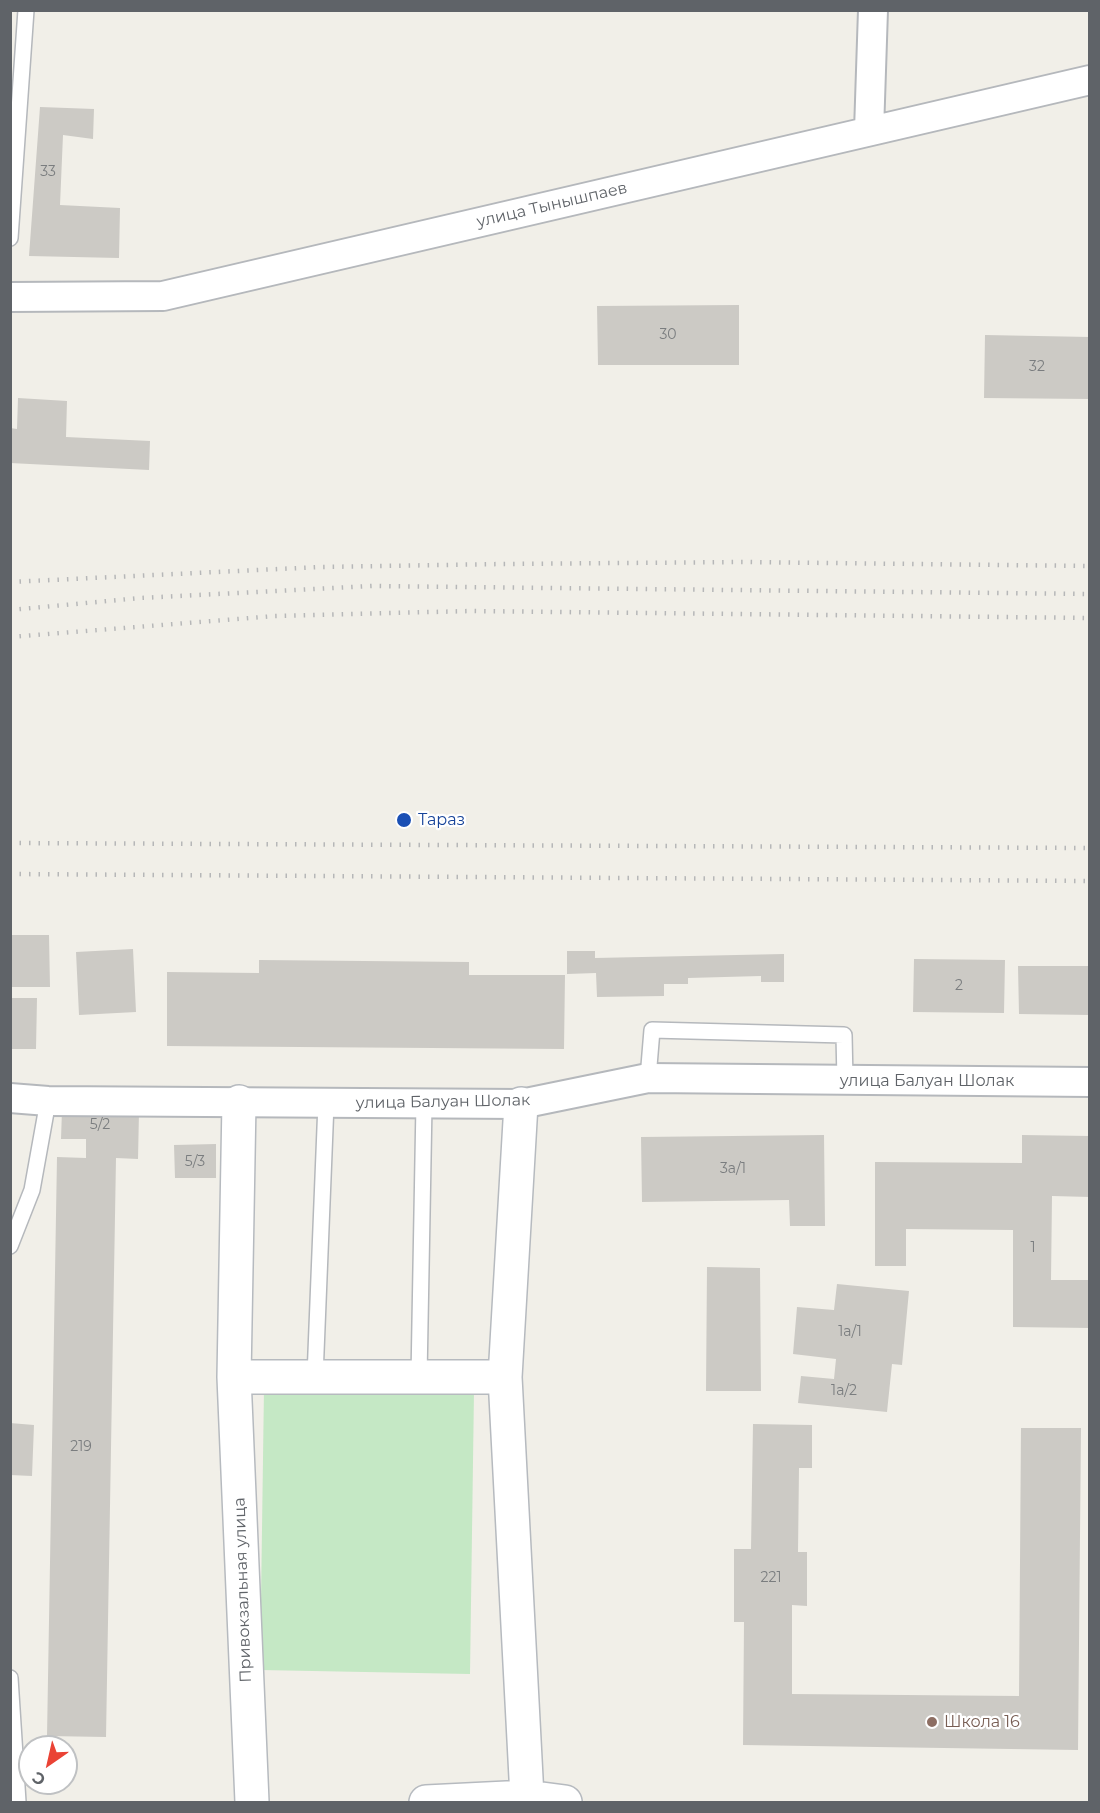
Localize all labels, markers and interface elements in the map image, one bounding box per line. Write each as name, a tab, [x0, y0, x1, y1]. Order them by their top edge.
house number: 33	[40, 164, 56, 180]
street label: улица Тынышпаев	[475, 178, 629, 232]
house number: 30	[659, 327, 677, 343]
house number: 32	[1029, 359, 1045, 375]
place label: Тараз	[418, 810, 465, 830]
marker: Тараз	[395, 811, 413, 829]
house number: 2	[955, 978, 963, 994]
street label: улица Балуан Шолак	[840, 1071, 1014, 1091]
street label: улица Балуан Шолак	[356, 1091, 530, 1113]
house number: 5/2	[90, 1117, 110, 1133]
house number: 5/3	[185, 1154, 205, 1170]
house number: 3а/1	[720, 1161, 746, 1177]
house number: 1	[1030, 1240, 1036, 1256]
house number: 1а/1	[838, 1324, 862, 1340]
house number: 1а/2	[831, 1383, 857, 1399]
house number: 219	[70, 1439, 92, 1455]
street label: Привокзальная улица	[230, 1497, 256, 1683]
house number: 221	[761, 1570, 781, 1586]
place label: Школа 16	[944, 1712, 1020, 1732]
marker: Школа 16	[925, 1715, 939, 1729]
north arrow	[18, 1735, 78, 1795]
text: С	[29, 1768, 49, 1790]

